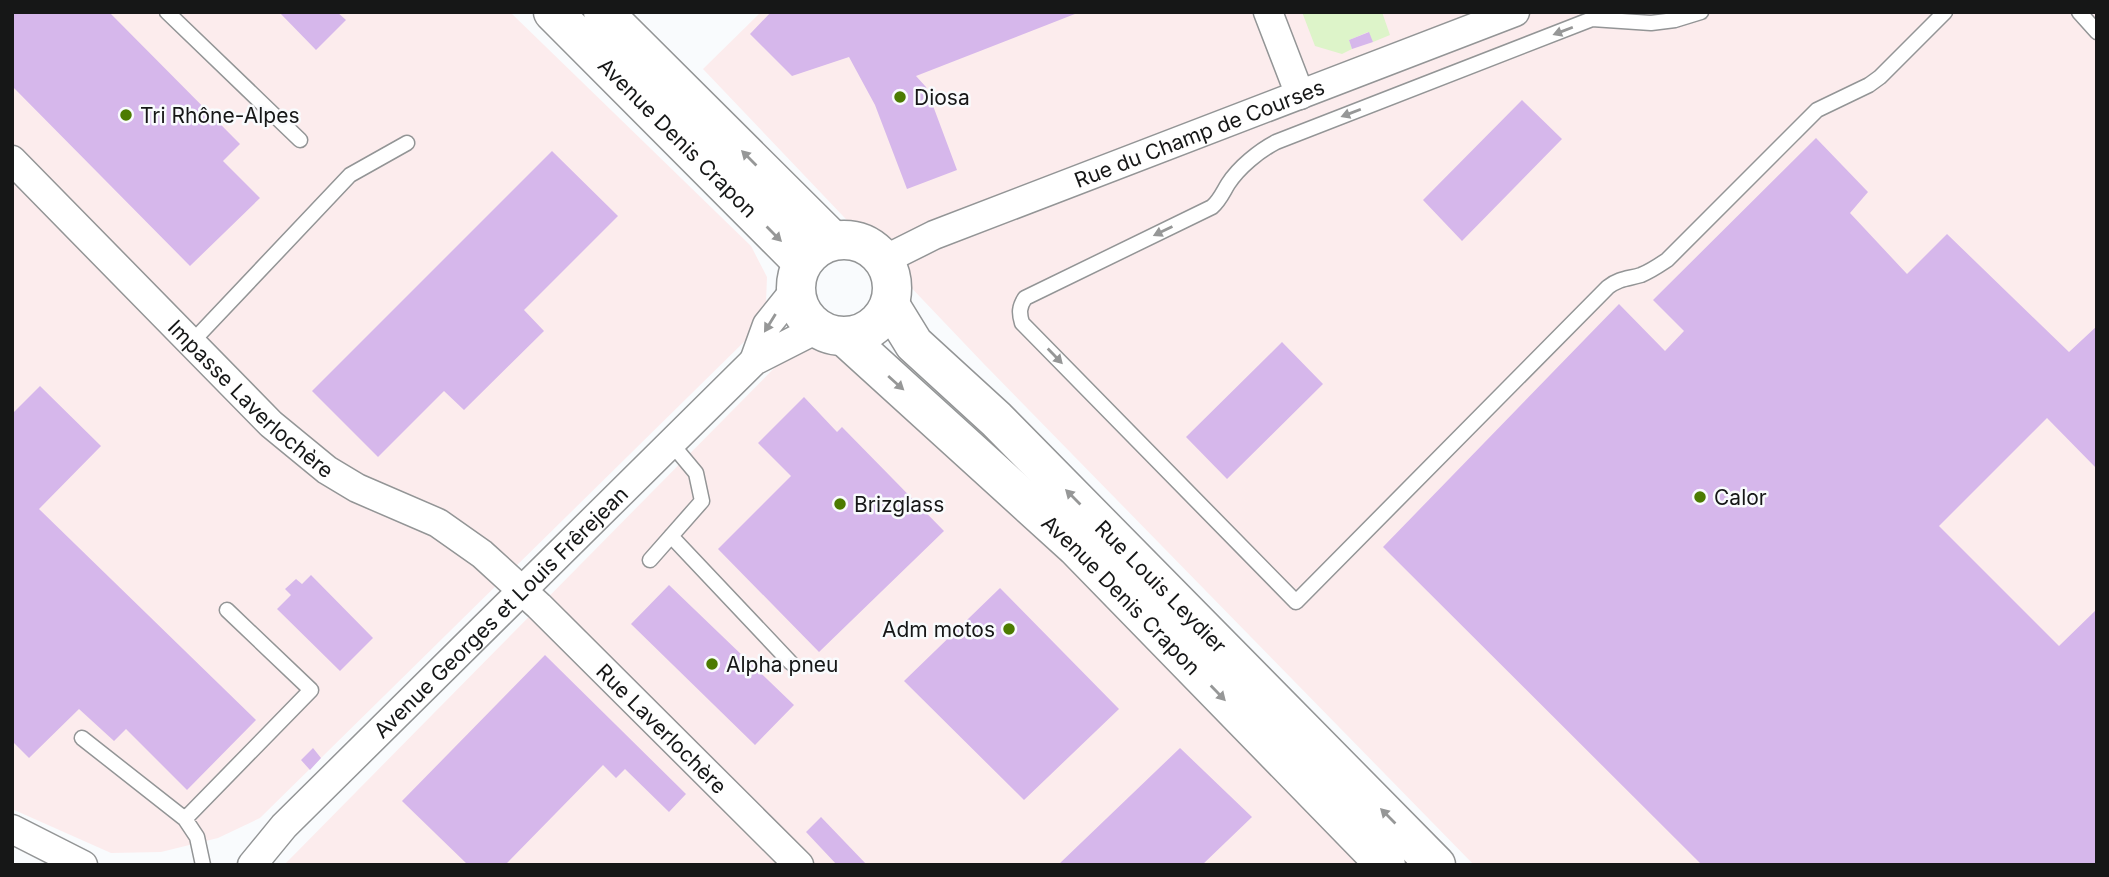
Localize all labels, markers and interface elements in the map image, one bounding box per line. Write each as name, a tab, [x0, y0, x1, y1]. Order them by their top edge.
one-way arrow	[1552, 25, 1573, 36]
street label: Avenue Denis Crapon	[593, 53, 762, 222]
street label: Rue du Champ de Courses	[1071, 74, 1328, 192]
place label: Diosa	[914, 85, 970, 110]
marker: Diosa	[892, 89, 908, 105]
place label: Tri Rhône-Alpes	[140, 103, 299, 128]
marker: Tri Rhône-Alpes	[118, 107, 134, 123]
one-way arrow	[1340, 107, 1361, 118]
one-way arrow	[741, 150, 758, 166]
one-way arrow	[1153, 225, 1173, 237]
one-way arrow	[766, 226, 783, 243]
one-way arrow	[764, 313, 777, 333]
street label: Impasse Laverlochère	[163, 314, 339, 483]
one-way arrow	[1046, 347, 1062, 364]
one-way arrow	[887, 375, 905, 391]
street label: Avenue Georges et Louis Frêrejean	[368, 481, 633, 743]
place label: Calor	[1714, 485, 1767, 510]
one-way arrow	[1066, 489, 1082, 506]
marker: Calor	[1692, 489, 1708, 505]
place label: Brizglass	[854, 492, 944, 517]
marker: Brizglass	[832, 496, 848, 512]
street label: Avenue Denis Crapon	[1037, 510, 1206, 680]
street label: Rue Louis Leydier	[1090, 515, 1232, 658]
place label: Adm motos	[882, 617, 995, 642]
marker: Adm motos	[1001, 621, 1017, 637]
place label: Alpha pneu	[726, 652, 838, 677]
marker: Alpha pneu	[704, 656, 720, 672]
street label: Rue Laverlochère	[592, 658, 732, 799]
one-way arrow	[1210, 685, 1227, 702]
one-way arrow	[1380, 808, 1396, 825]

